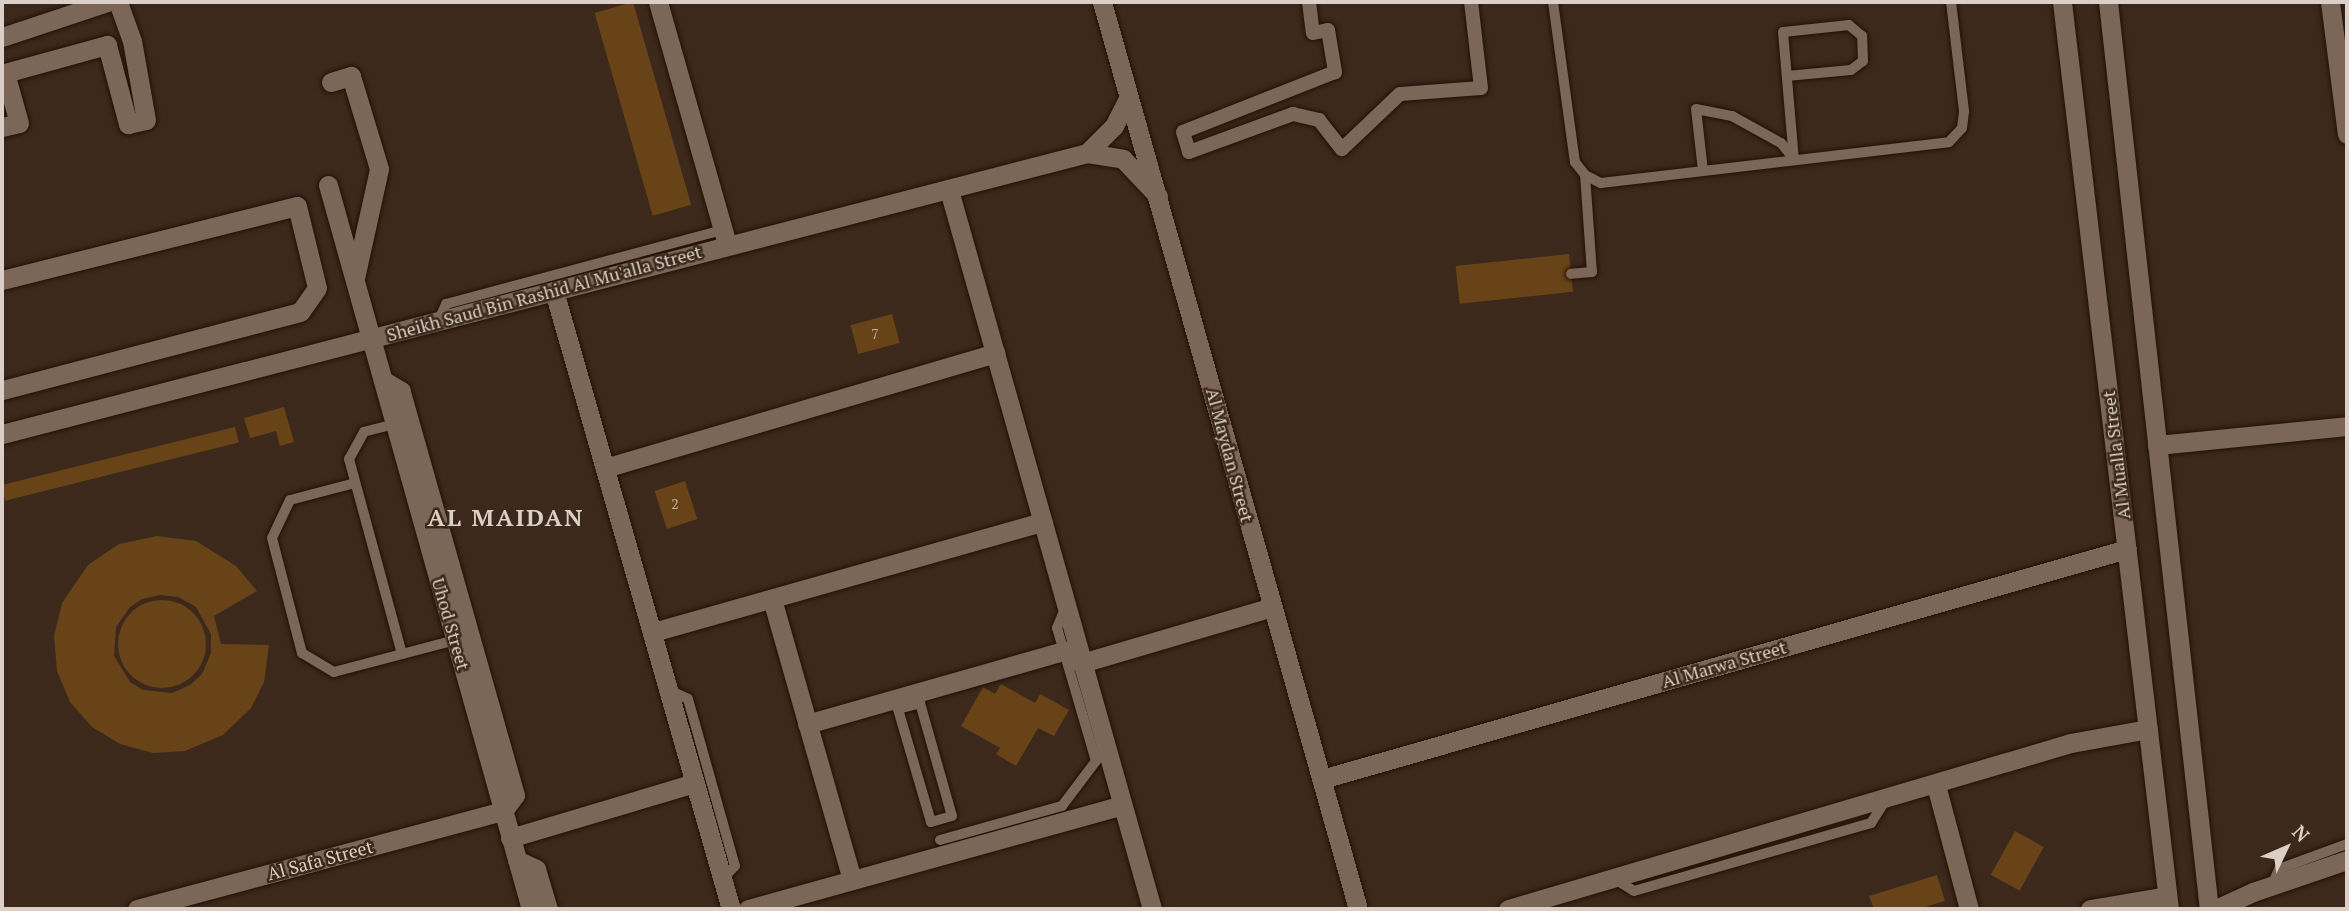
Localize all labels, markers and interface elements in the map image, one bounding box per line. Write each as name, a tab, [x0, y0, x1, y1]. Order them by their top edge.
street label: Sheikh Saud Bin Rashid Al Mu'alla Street	[384, 240, 704, 346]
house number: 7	[871, 326, 879, 342]
street label: Al Maydan Street	[1202, 386, 1258, 524]
street label: Al Mualla Street	[2097, 389, 2135, 521]
house number: 2	[671, 496, 679, 512]
district label: AL MAIDAN	[429, 504, 583, 532]
street label: Uhod Street	[428, 575, 474, 673]
street label: Al Marwa Street	[1659, 636, 1789, 692]
north arrow	[2251, 813, 2321, 883]
text: N	[2287, 819, 2315, 847]
street label: Al Safa Street	[265, 836, 375, 884]

